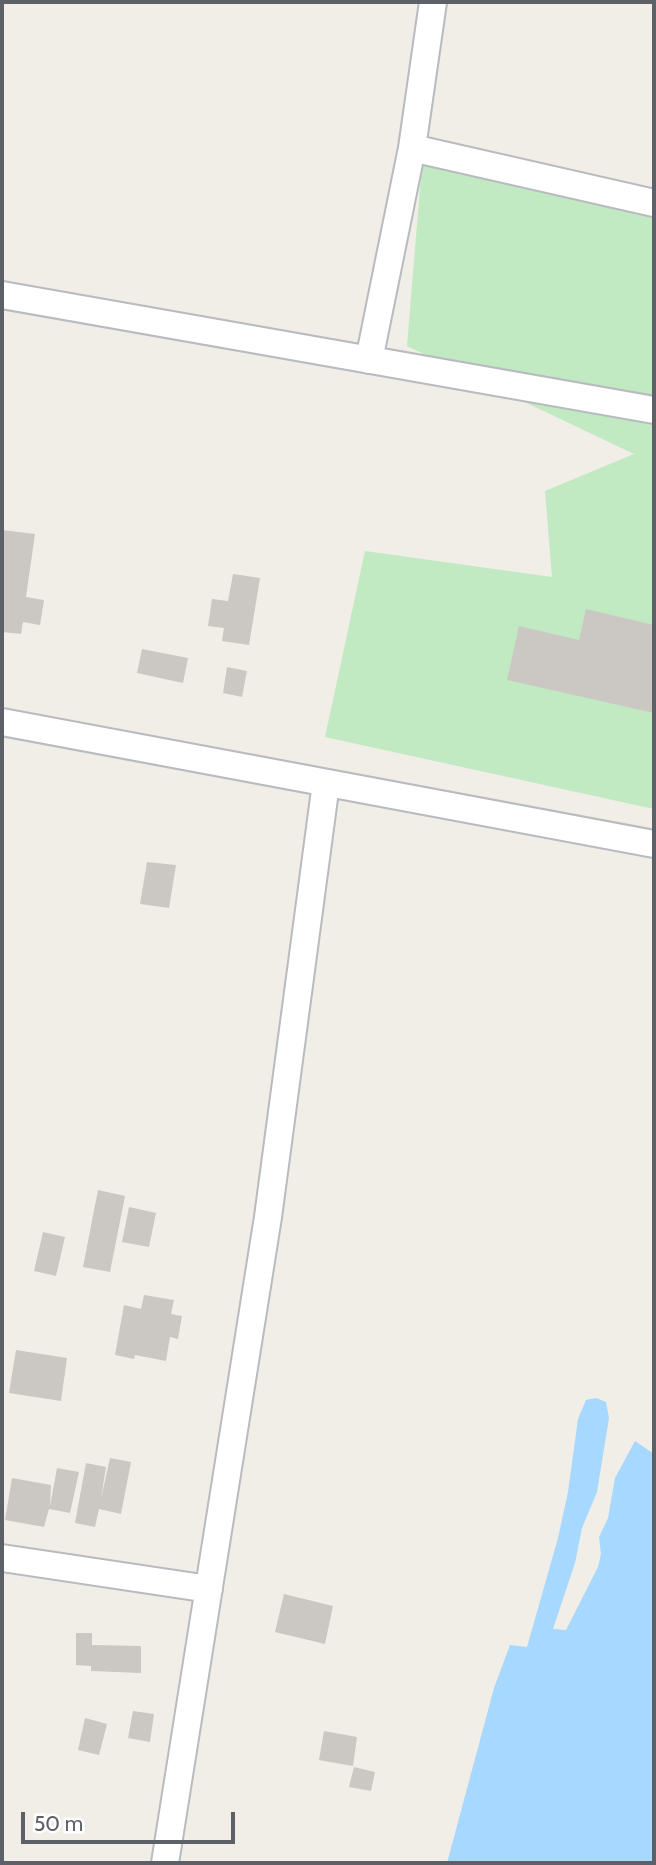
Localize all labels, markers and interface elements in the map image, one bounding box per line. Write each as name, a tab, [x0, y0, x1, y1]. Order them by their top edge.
scale bar	[24, 1798, 238, 1842]
text: 50 m	[34, 1811, 83, 1836]

